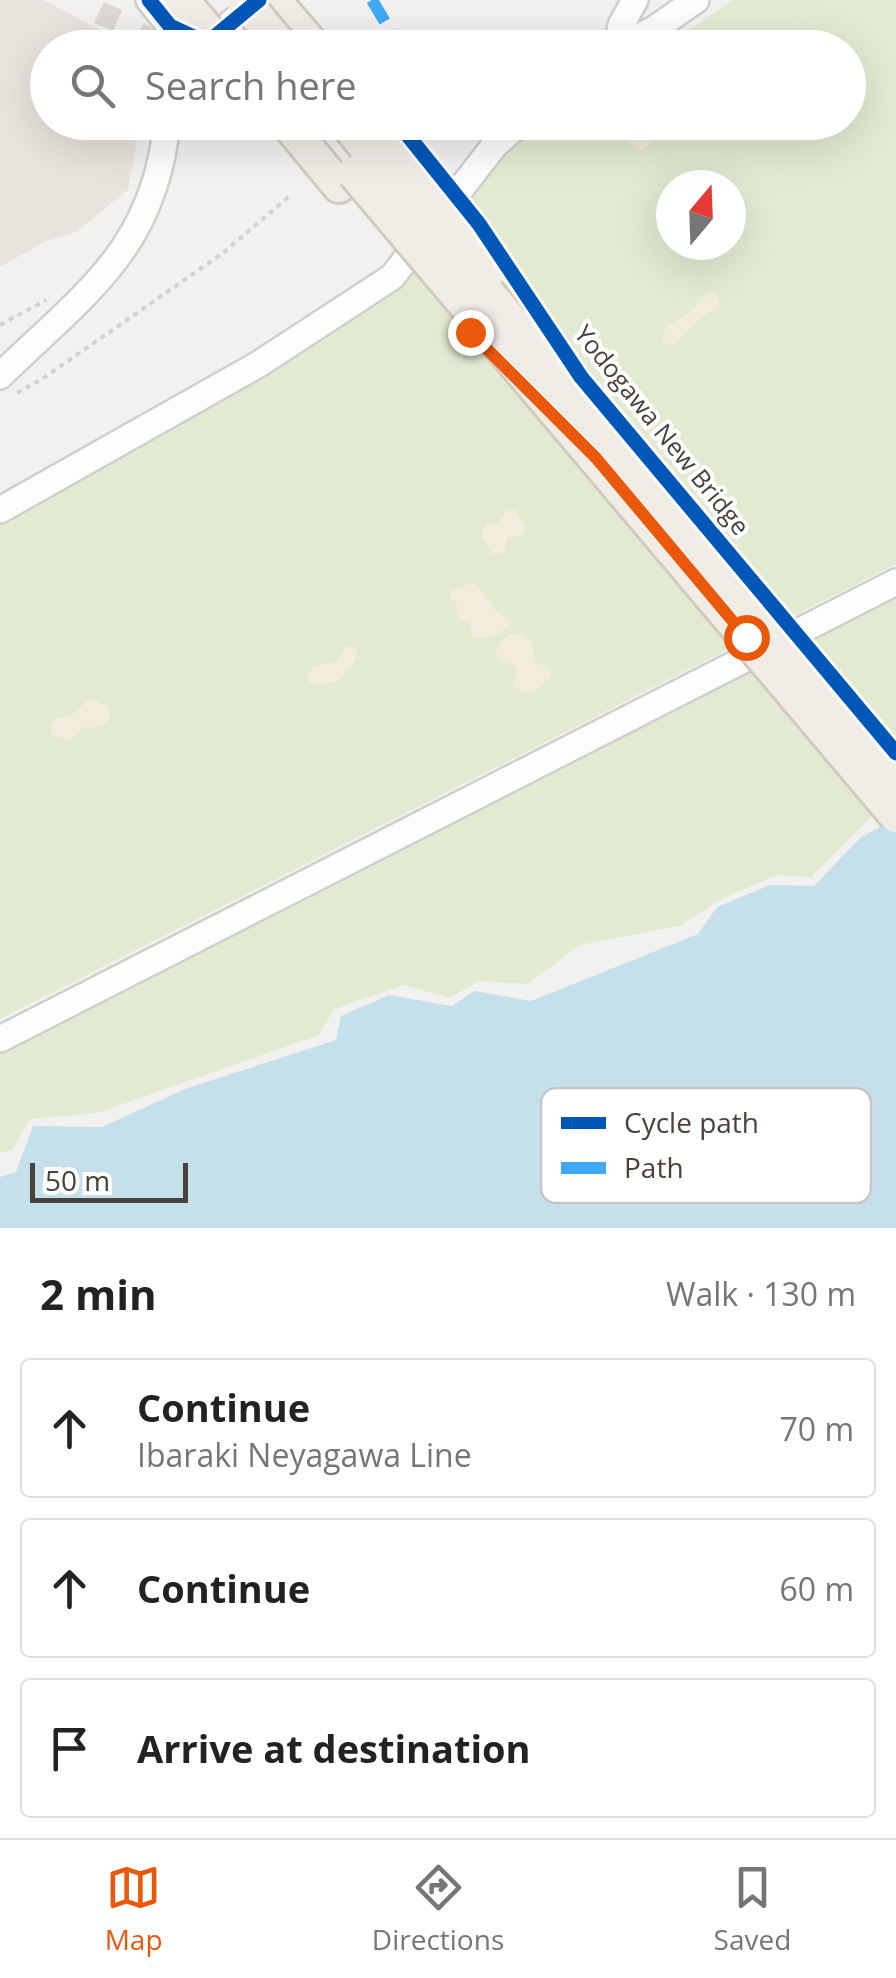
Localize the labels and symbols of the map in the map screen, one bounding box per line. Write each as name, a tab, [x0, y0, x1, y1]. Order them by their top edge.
north arrow	[656, 170, 746, 260]
route end	[448, 310, 494, 356]
street label: Yodogawa New Bridge	[567, 317, 758, 541]
route start	[724, 615, 770, 661]
legend	[541, 1088, 871, 1203]
text: Cycle path	[624, 1103, 759, 1141]
text: Path	[624, 1148, 684, 1186]
scale bar	[30, 1158, 188, 1202]

